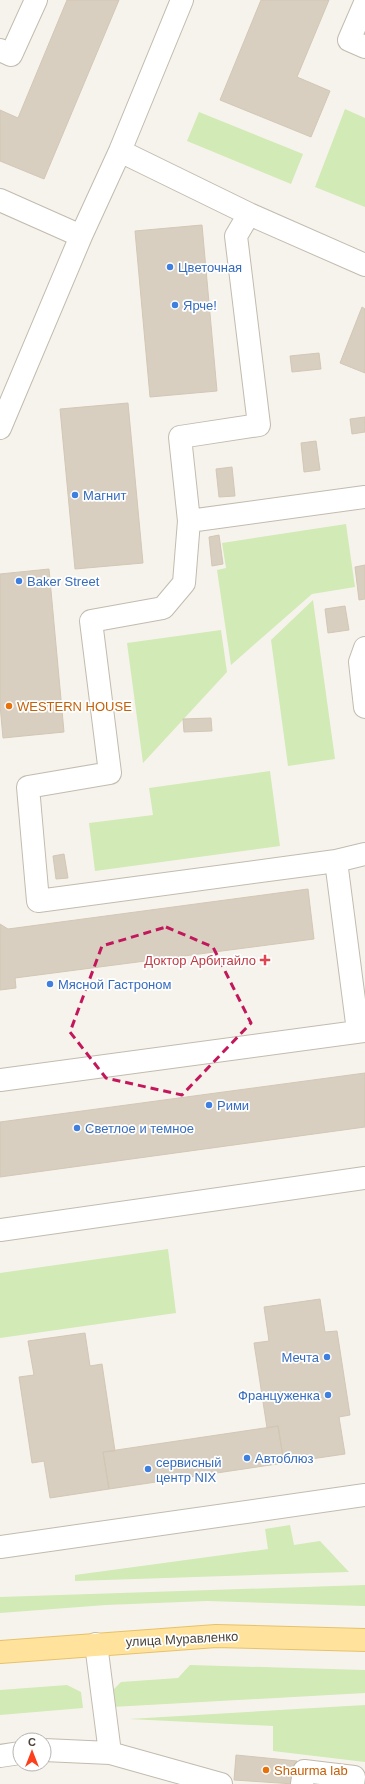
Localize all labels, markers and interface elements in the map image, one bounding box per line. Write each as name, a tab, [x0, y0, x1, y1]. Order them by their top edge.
place label: Цветочная	[178, 260, 242, 275]
marker: Цветочная	[165, 262, 175, 272]
place label: Ярче!	[183, 298, 217, 313]
marker: Ярче!	[170, 300, 180, 310]
place label: Магнит	[83, 488, 126, 503]
marker: Магнит	[70, 490, 80, 500]
place label: Baker Street	[27, 574, 100, 589]
marker: Baker Street	[14, 576, 24, 586]
place label: WESTERN HOUSE	[17, 699, 132, 714]
marker: WESTERN HOUSE	[4, 701, 14, 711]
place label: Доктор Арбитайло	[144, 953, 256, 968]
marker: Доктор Арбитайло	[259, 954, 271, 966]
place label: Мясной Гастроном	[58, 977, 172, 992]
marker: Мясной Гастроном	[45, 979, 55, 989]
place label: Рими	[217, 1098, 249, 1113]
marker: Рими	[204, 1100, 214, 1110]
place label: Светлое и темное	[85, 1121, 194, 1136]
marker: Светлое и темное	[72, 1123, 82, 1133]
place label: Мечта	[281, 1350, 320, 1365]
marker: Мечта	[322, 1352, 332, 1362]
place label: Француженка	[238, 1388, 321, 1403]
marker: Француженка	[323, 1390, 333, 1400]
place label: Автоблюз	[255, 1451, 314, 1466]
marker: Автоблюз	[242, 1453, 252, 1463]
place label: сервисный центр NIX	[156, 1455, 221, 1485]
marker: сервисный центр NIX	[143, 1464, 153, 1474]
street label: улица Муравленко	[125, 1629, 239, 1649]
north arrow	[12, 1732, 52, 1772]
text: С	[28, 1736, 36, 1748]
place label: Shaurma lab	[274, 1763, 348, 1778]
marker: Shaurma lab	[261, 1765, 271, 1775]

